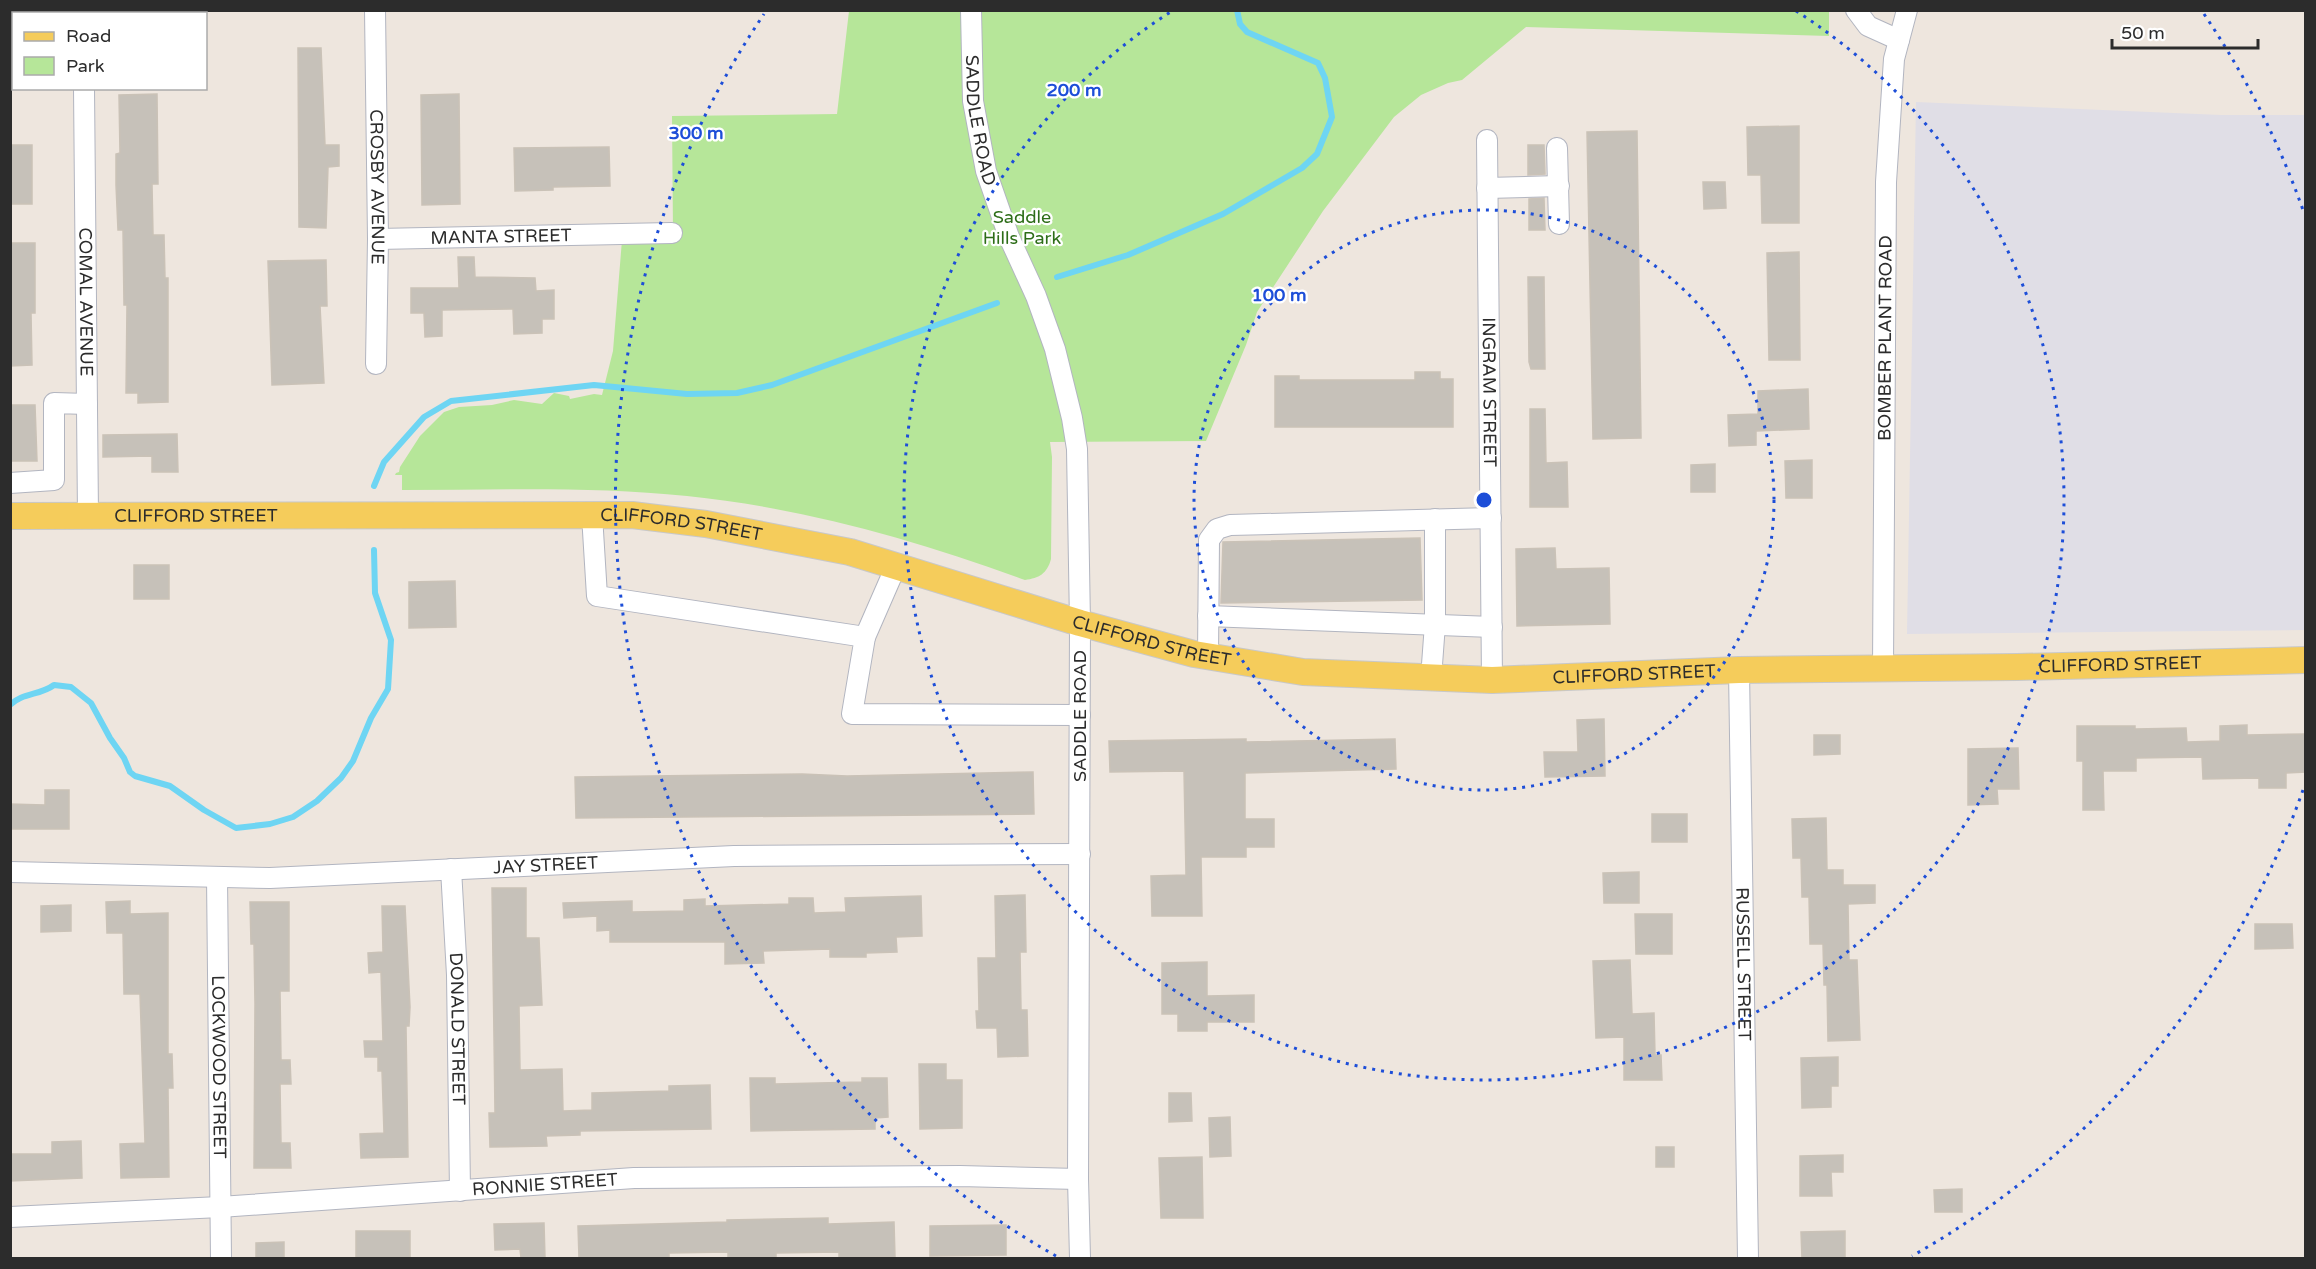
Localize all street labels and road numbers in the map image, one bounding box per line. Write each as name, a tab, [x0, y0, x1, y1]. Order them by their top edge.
street label: SADDLE ROAD	[961, 55, 1001, 189]
street label: CROSBY AVENUE	[365, 109, 389, 265]
street label: MANTA STREET	[430, 224, 572, 249]
street label: COMAL AVENUE	[74, 227, 98, 377]
street label: BOMBER PLANT ROAD	[1873, 235, 1897, 441]
street label: INGRAM STREET	[1478, 317, 1501, 467]
street label: CLIFFORD STREET	[600, 504, 764, 546]
street label: CLIFFORD STREET	[114, 505, 278, 527]
street label: CLIFFORD STREET	[1069, 610, 1233, 671]
street label: SADDLE ROAD	[1069, 650, 1091, 782]
street label: CLIFFORD STREET	[2038, 652, 2202, 677]
street label: CLIFFORD STREET	[1552, 660, 1716, 689]
street label: JAY STREET	[493, 851, 599, 878]
street label: RUSSELL STREET	[1731, 887, 1756, 1041]
street label: DONALD STREET	[445, 952, 470, 1105]
street label: LOCKWOOD STREET	[207, 975, 231, 1159]
street label: RONNIE STREET	[471, 1168, 619, 1200]

